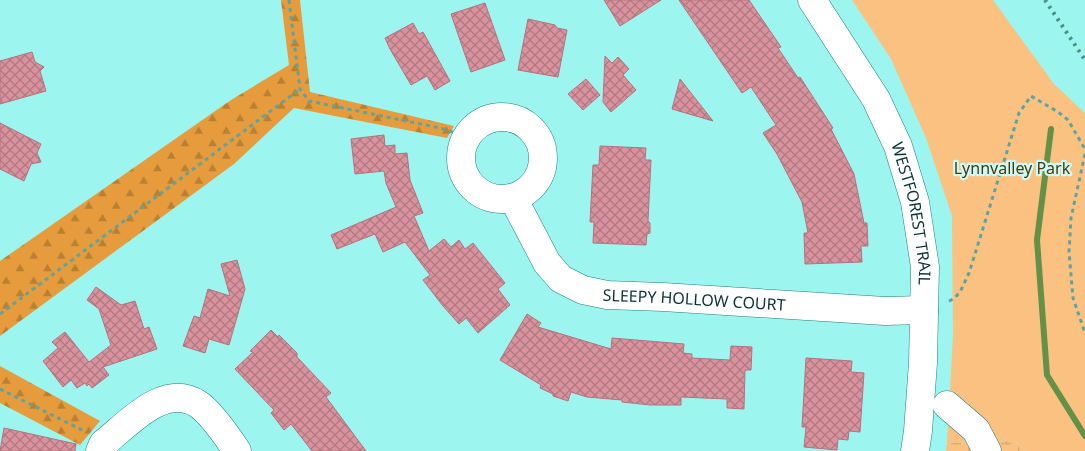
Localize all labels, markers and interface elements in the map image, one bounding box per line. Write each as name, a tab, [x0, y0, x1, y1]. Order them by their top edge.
street label: WESTFOREST TRAIL	[886, 139, 937, 285]
park label: Lynnvalley Park	[954, 157, 1071, 179]
street label: SLEEPY HOLLOW COURT	[602, 284, 786, 316]

